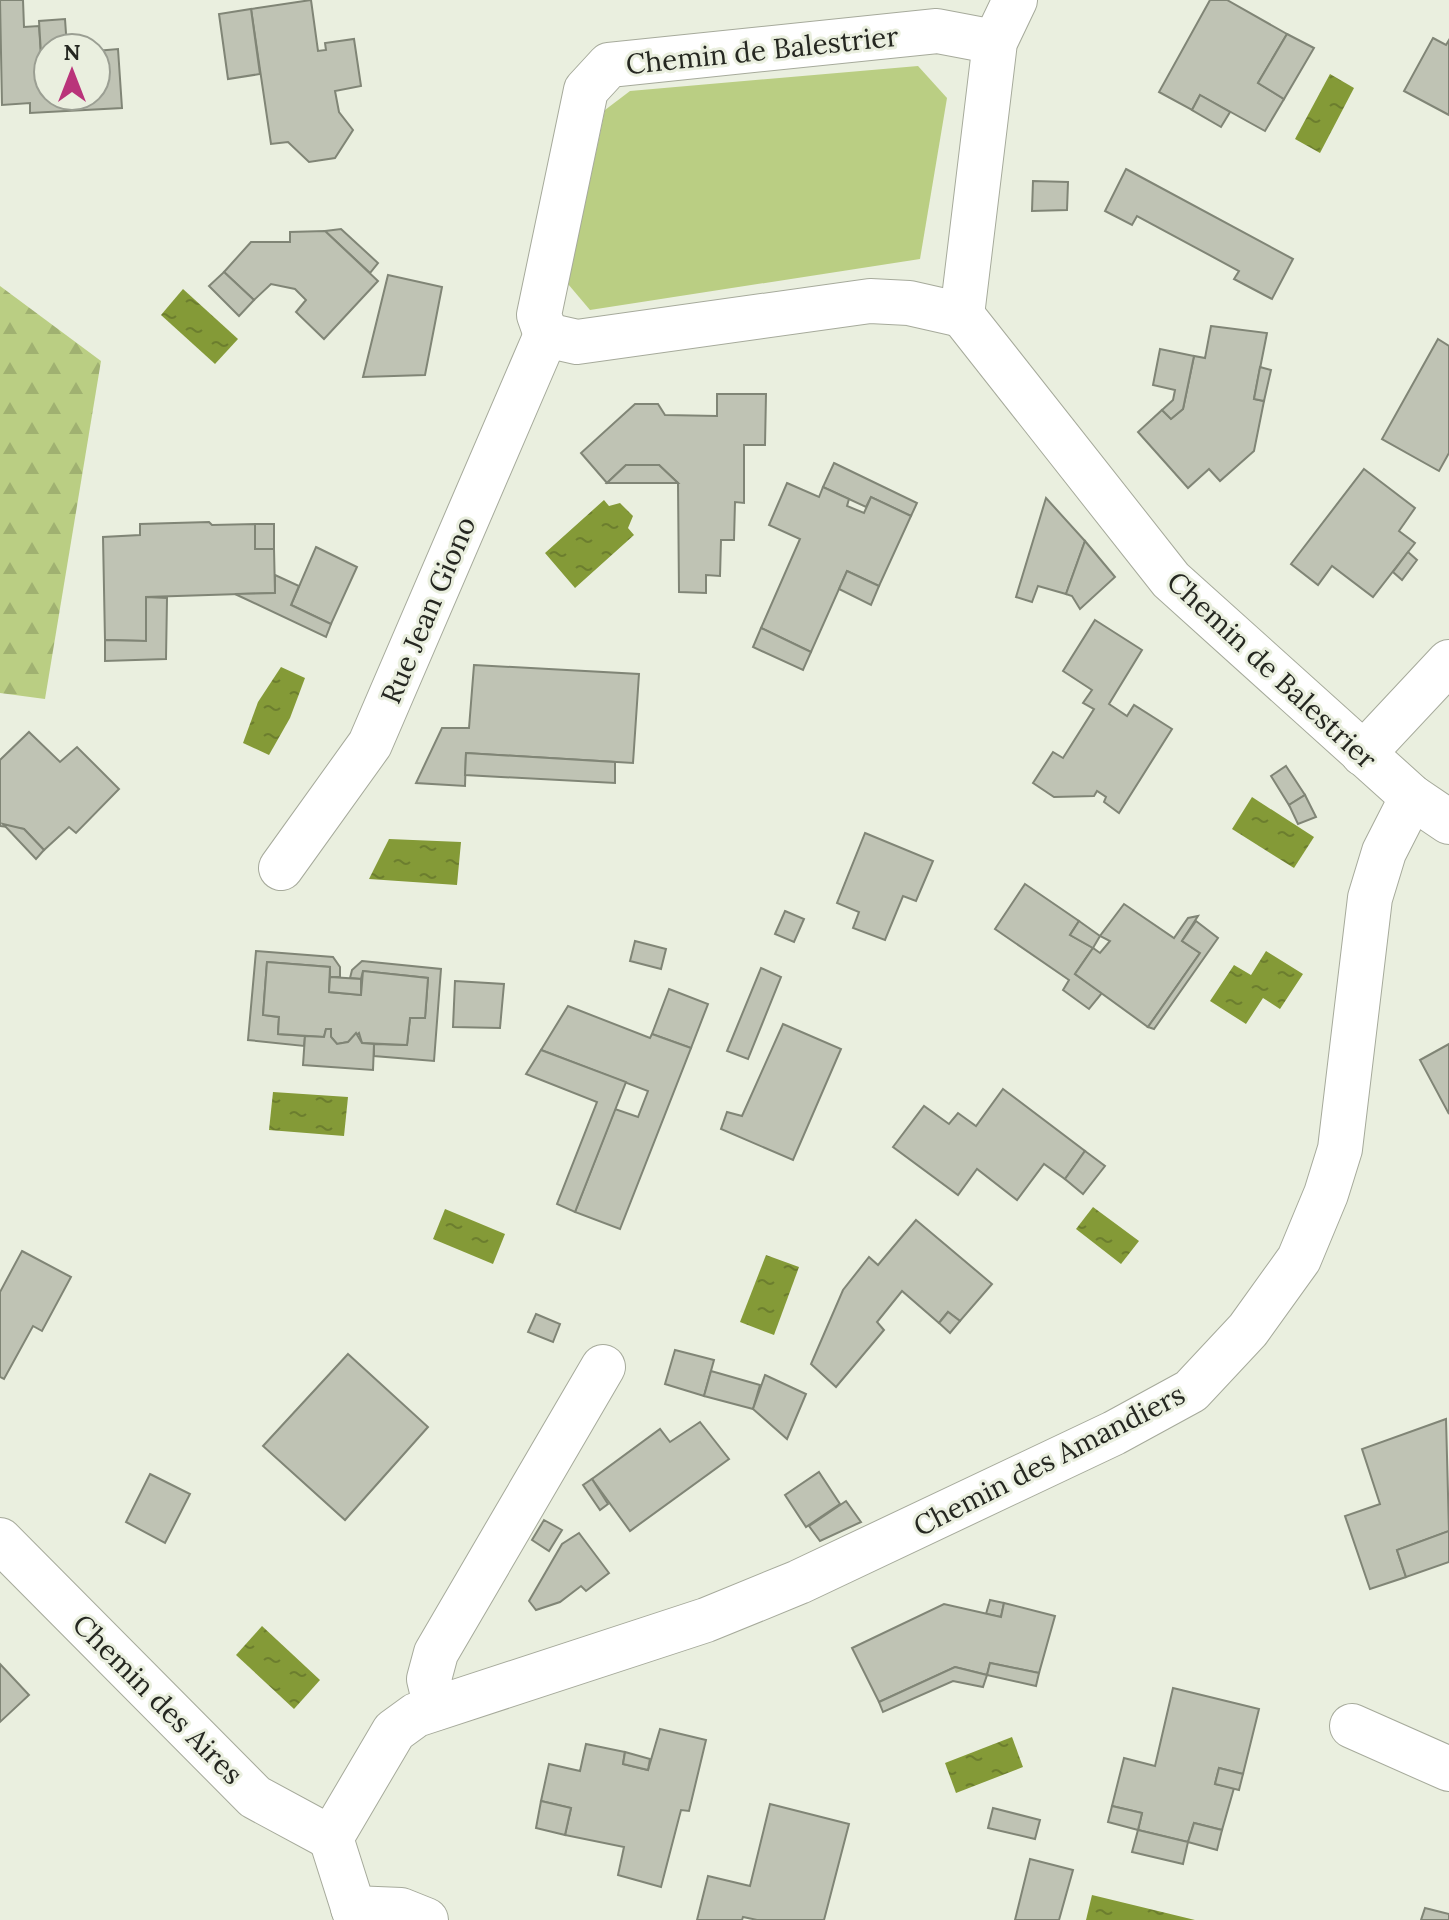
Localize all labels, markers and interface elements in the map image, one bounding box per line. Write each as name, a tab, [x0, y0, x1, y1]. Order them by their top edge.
street label: Chemin de Balestrier	[624, 18, 900, 82]
north arrow	[32, 32, 112, 112]
text: N	[63, 38, 81, 66]
street label: Rue Jean Giono	[372, 511, 484, 709]
street label: Chemin de Balestrier	[1160, 563, 1384, 777]
street label: Chemin des Amandiers	[907, 1376, 1191, 1544]
street label: Chemin des Aires	[65, 1606, 251, 1792]

